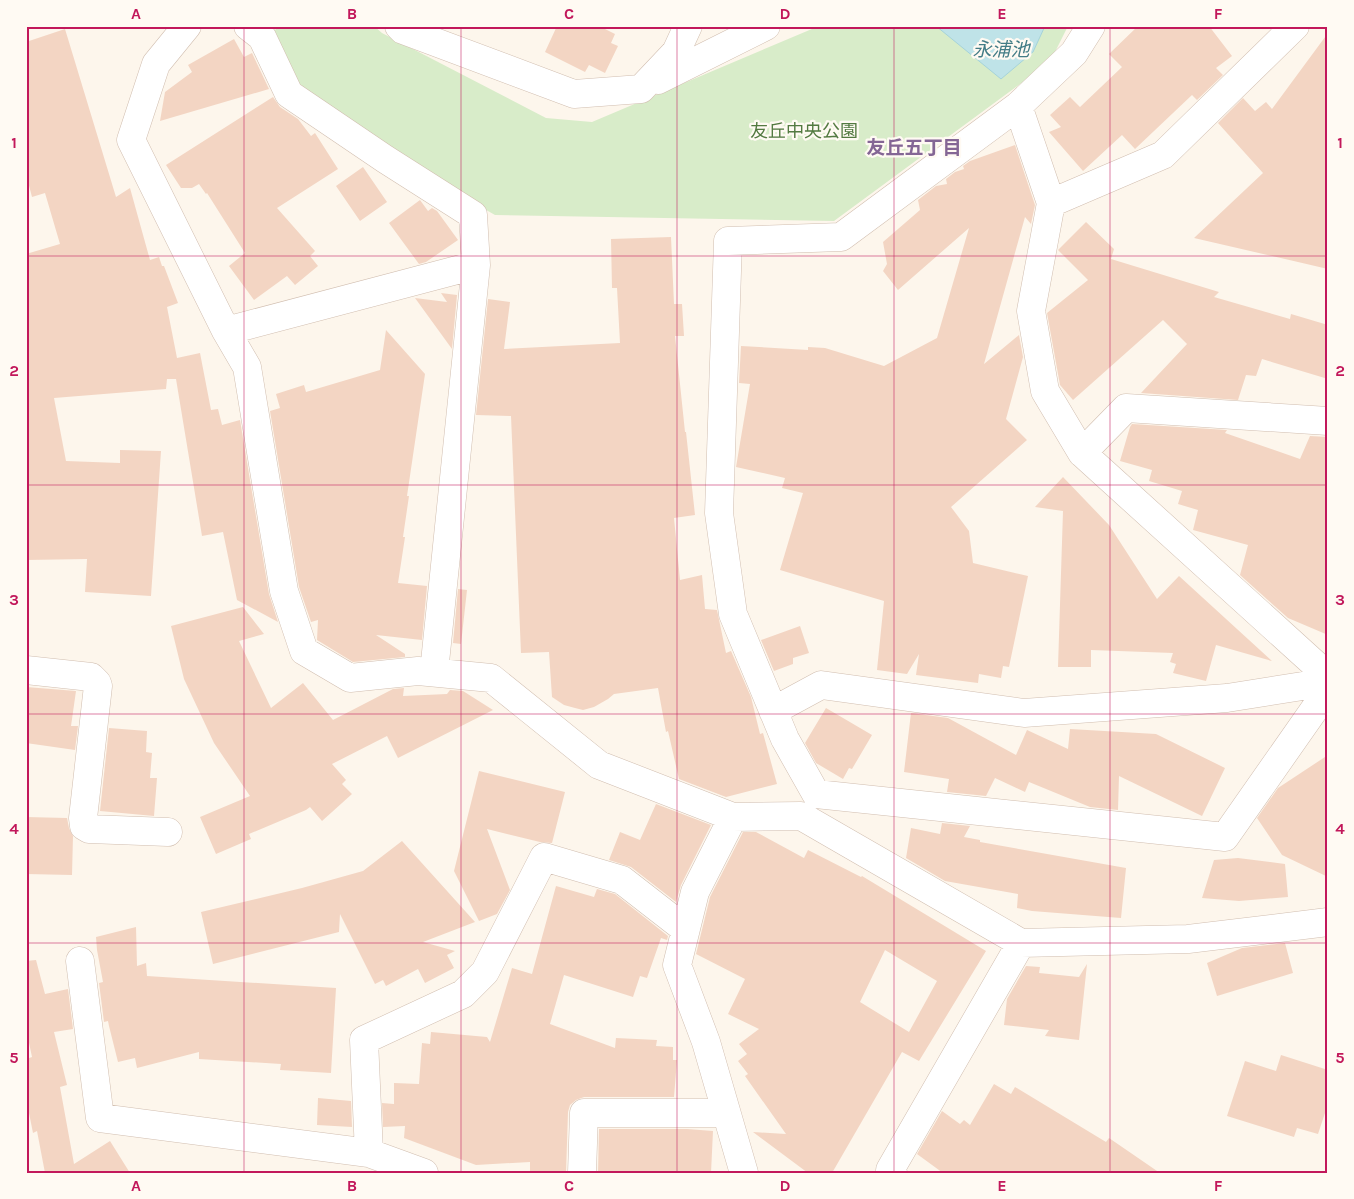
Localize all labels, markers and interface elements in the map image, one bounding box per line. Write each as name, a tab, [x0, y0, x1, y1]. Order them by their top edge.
text: A	[131, 4, 141, 23]
text: B	[347, 4, 357, 23]
text: C	[564, 4, 574, 23]
text: D	[780, 4, 791, 23]
text: E	[997, 4, 1007, 23]
text: F	[1214, 4, 1223, 23]
water label: 永浦池	[972, 39, 1031, 61]
park label: 友丘中央公園	[750, 120, 858, 142]
text: 1	[11, 133, 17, 152]
text: 1	[1337, 133, 1343, 152]
district label: 友丘五丁目	[866, 137, 962, 159]
text: 2	[9, 361, 19, 380]
text: 2	[1335, 361, 1345, 380]
text: 3	[9, 590, 19, 609]
text: 3	[1335, 590, 1345, 609]
text: 4	[9, 819, 19, 838]
text: 4	[1335, 819, 1345, 838]
text: 5	[9, 1048, 19, 1067]
text: 5	[1335, 1048, 1345, 1067]
text: A	[131, 1176, 141, 1195]
text: B	[347, 1176, 357, 1195]
text: C	[564, 1176, 574, 1195]
text: D	[780, 1176, 791, 1195]
text: E	[997, 1176, 1007, 1195]
text: F	[1214, 1176, 1223, 1195]

